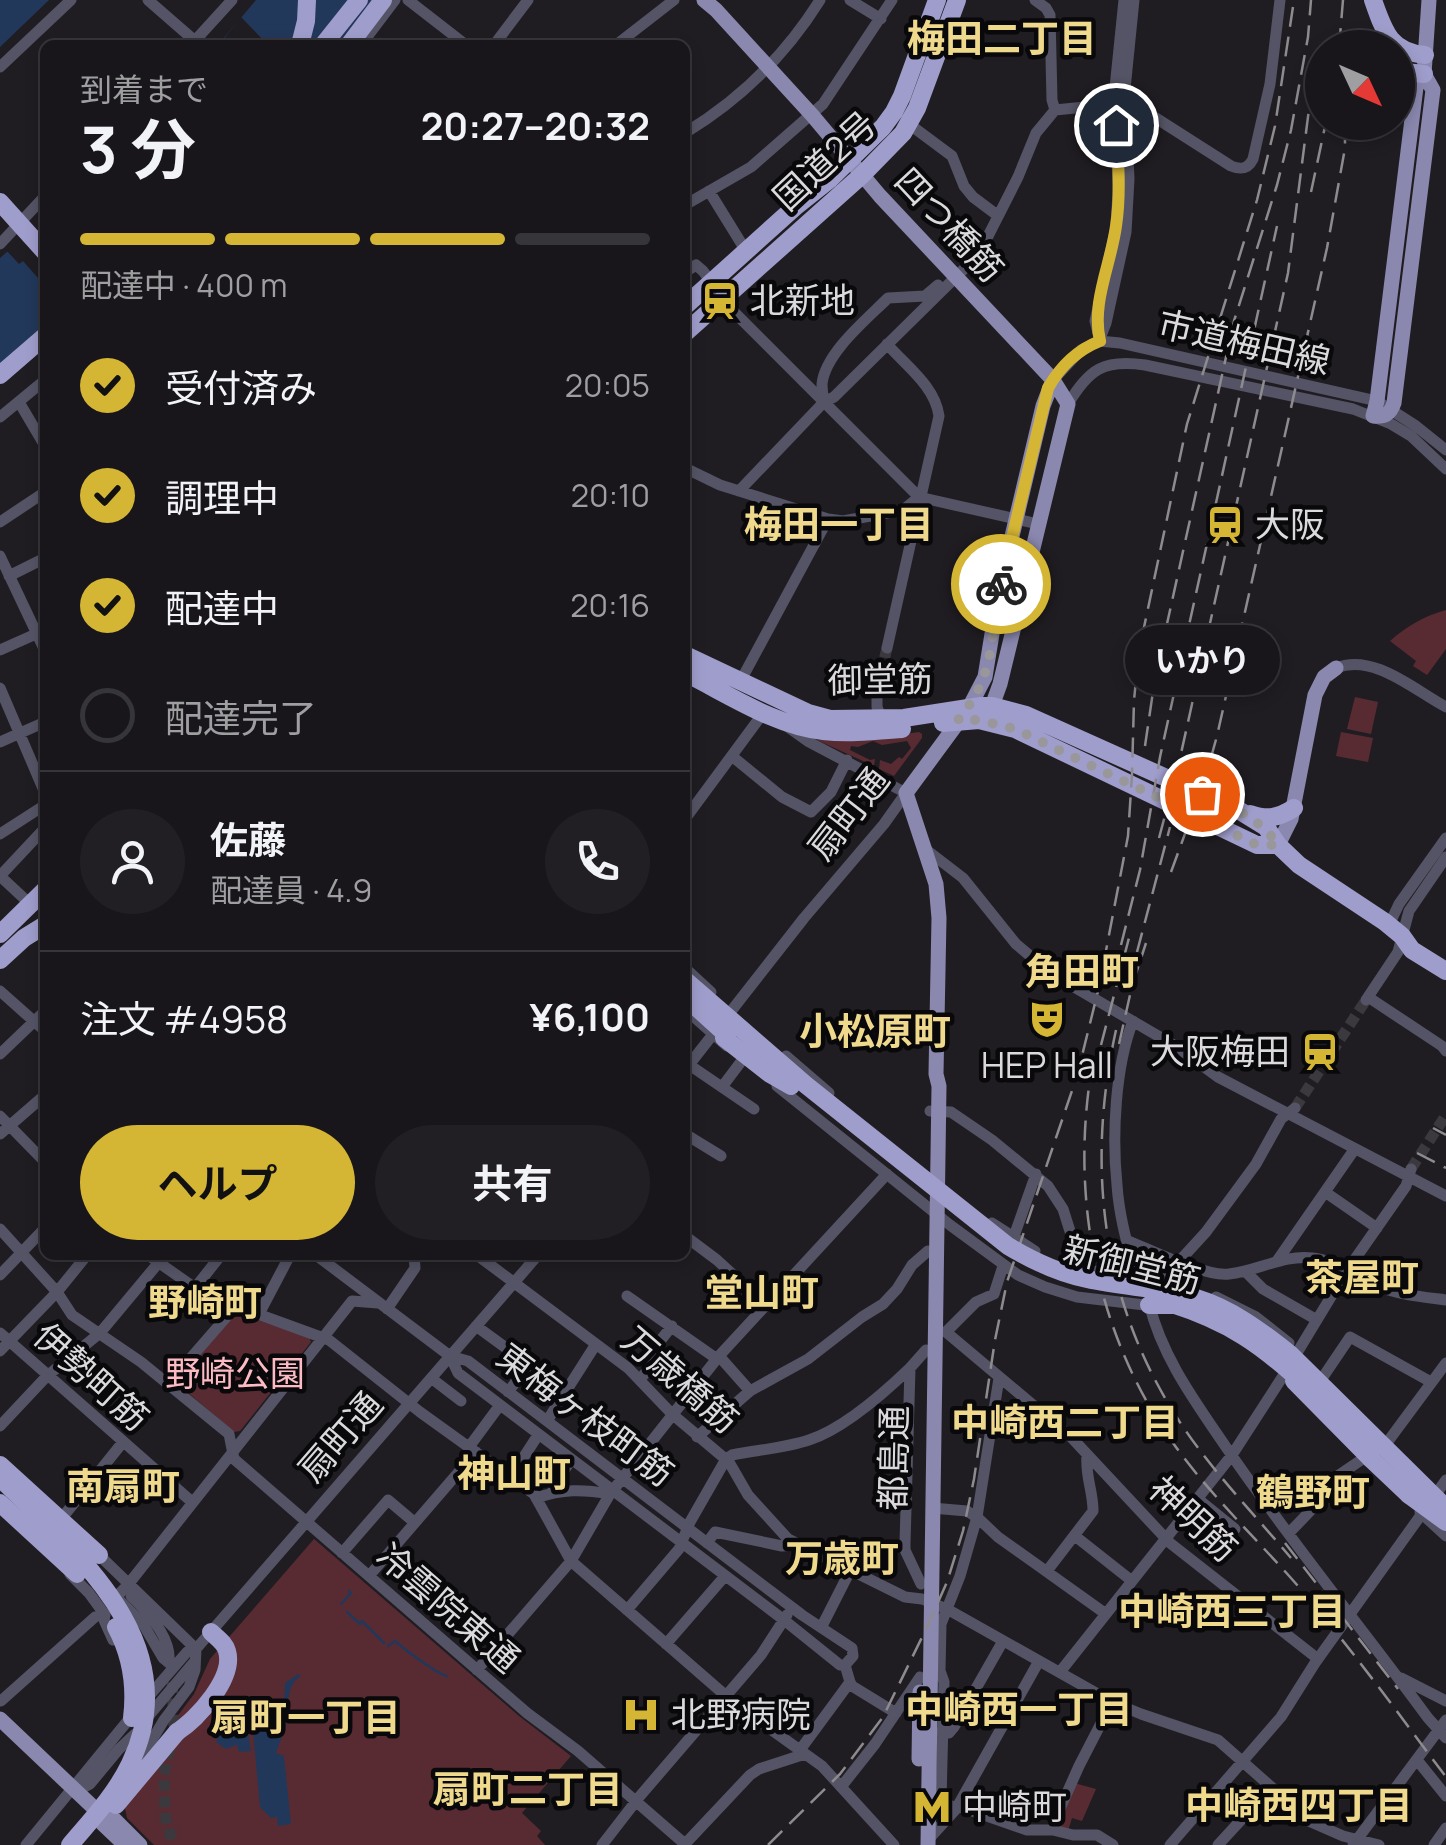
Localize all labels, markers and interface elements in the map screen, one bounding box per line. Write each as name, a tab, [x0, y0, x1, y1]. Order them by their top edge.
district label: 梅田二丁目	[907, 11, 1097, 63]
north arrow	[1305, 30, 1415, 140]
map controls	[1305, 30, 1415, 140]
text: 到着まで	[80, 67, 208, 111]
pin	[1074, 83, 1159, 168]
icon: home	[1089, 98, 1144, 153]
text: 20:27–20:32	[421, 99, 650, 151]
street label: 国道2号	[762, 100, 886, 220]
text: 3 分	[80, 104, 196, 193]
street label: 四つ橋筋	[884, 157, 1015, 292]
text: 配達中 · 400 m	[80, 263, 288, 307]
place label: 北新地	[750, 276, 855, 324]
station icon: 北新地	[699, 280, 741, 322]
street label: 市道梅田線	[1154, 299, 1335, 385]
icon: check	[80, 358, 135, 413]
text: 受付済み	[165, 361, 317, 413]
text: 20:05	[565, 363, 650, 407]
icon: check	[80, 468, 135, 523]
text: 調理中	[165, 471, 279, 523]
text: 20:10	[571, 473, 650, 517]
district label: 梅田一丁目	[744, 497, 934, 549]
place label: 大阪	[1255, 500, 1325, 548]
station icon: 大阪	[1204, 504, 1246, 546]
courier	[951, 534, 1051, 634]
icon: bike	[974, 557, 1029, 612]
icon: check	[80, 578, 135, 633]
text: 配達中	[165, 581, 279, 633]
text: 20:16	[570, 583, 650, 627]
callout: いかり	[1124, 624, 1280, 694]
text: いかり	[1154, 638, 1251, 682]
street label: 御堂筋	[827, 654, 933, 704]
text: 配達完了	[165, 691, 317, 743]
pin	[1160, 752, 1245, 837]
street label: 扇町通	[797, 757, 899, 870]
icon: bag	[1175, 767, 1230, 822]
button: person	[80, 809, 185, 914]
button: phone	[545, 809, 650, 914]
text: 佐藤	[210, 813, 286, 865]
text: 配達員 · 4.9	[210, 868, 372, 912]
district label: 角田町	[1025, 944, 1139, 996]
text: ¥6,100	[530, 990, 650, 1042]
text: 注文 #4958	[80, 992, 288, 1044]
theatre icon: HEP Hall	[1026, 998, 1068, 1040]
district label: 小松原町	[799, 1004, 951, 1056]
place label: 大阪梅田	[1150, 1027, 1290, 1075]
station icon: 大阪梅田	[1299, 1031, 1341, 1073]
place label: HEP Hall	[981, 1041, 1113, 1089]
button: ヘルプ	[80, 1125, 355, 1240]
button: 共有	[375, 1125, 650, 1240]
street label: 新御堂筋	[1059, 1224, 1206, 1304]
district label: 茶屋町	[1305, 1250, 1419, 1302]
district label: 堂山町	[705, 1265, 819, 1317]
district label: 野崎町	[148, 1275, 262, 1327]
street label: 伊勢町筋	[24, 1312, 160, 1441]
street label: 万歳橋筋	[612, 1315, 749, 1443]
street label: 東梅ヶ枝町筋	[487, 1332, 684, 1497]
park label: 野崎公園	[165, 1349, 305, 1397]
street label: 扇町通	[288, 1381, 393, 1492]
district label: 中崎西二丁目	[951, 1395, 1179, 1447]
street label: 都島通	[868, 1405, 918, 1511]
district label: 神山町	[457, 1446, 571, 1498]
district label: 南扇町	[66, 1459, 180, 1511]
street label: 神明筋	[1139, 1465, 1248, 1572]
district label: 鶴野町	[1256, 1465, 1370, 1517]
district label: 万歳町	[785, 1531, 899, 1583]
street label: 冷雲院東通	[367, 1532, 530, 1683]
district label: 中崎西三丁目	[1118, 1584, 1346, 1636]
district label: 中崎西一丁目	[905, 1682, 1133, 1734]
district label: 扇町一丁目	[211, 1690, 401, 1742]
place label: 北野病院	[671, 1690, 811, 1738]
hospital icon: 北野病院	[620, 1694, 662, 1736]
district label: 扇町二丁目	[433, 1762, 623, 1814]
district label: 中崎西四丁目	[1185, 1778, 1413, 1830]
place label: 中崎町	[962, 1782, 1067, 1830]
metro station icon: 中崎町	[911, 1786, 953, 1828]

